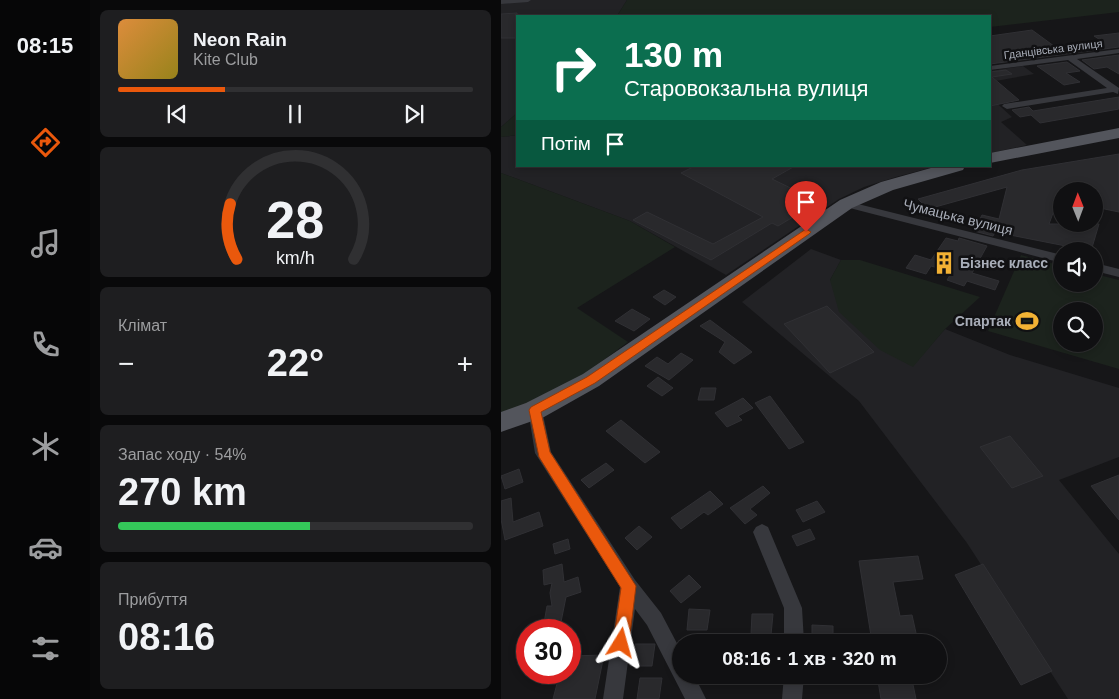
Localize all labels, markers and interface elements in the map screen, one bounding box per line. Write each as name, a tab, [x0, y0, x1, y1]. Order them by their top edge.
text: Neon Rain	[193, 29, 287, 50]
text: 08:15	[17, 33, 73, 58]
icon: right	[541, 35, 606, 100]
text: 130 m	[624, 35, 723, 74]
street label: Гданцівська вулиця	[1003, 37, 1103, 61]
text: Kite Club	[193, 51, 258, 68]
text: Старовокзальна вулиця	[624, 76, 868, 101]
icon: previous	[163, 100, 191, 128]
icon: pause	[281, 100, 309, 128]
icon: next	[400, 100, 428, 128]
icon: directions	[28, 125, 63, 160]
icon: arrive	[601, 130, 629, 158]
text: Потім	[541, 133, 591, 154]
pin	[785, 181, 827, 232]
north arrow	[1053, 182, 1103, 232]
map controls	[1053, 182, 1103, 352]
icon: arrive	[792, 188, 820, 216]
text: 28	[267, 191, 324, 249]
street label: Чумацька вулиця	[902, 196, 1014, 238]
icon: music	[28, 226, 63, 261]
button: sound	[1053, 242, 1103, 292]
text: km/h	[276, 248, 315, 268]
building icon: Бізнес класс	[931, 250, 957, 276]
place label: Бізнес класс	[960, 255, 1048, 271]
button: search	[1053, 302, 1103, 352]
sports icon: Спартак	[1014, 308, 1040, 334]
place label: Спартак	[955, 313, 1012, 329]
text: Клімат	[118, 317, 167, 334]
icon: phone	[28, 327, 63, 362]
text: 22°	[267, 342, 324, 384]
text: −	[118, 348, 134, 379]
text: +	[457, 348, 473, 379]
icon: climate	[28, 429, 63, 464]
text: Запас ходу · 54%	[118, 446, 247, 463]
text: 270 km	[118, 471, 247, 513]
icon: car	[28, 530, 63, 565]
text: Прибуття	[118, 591, 187, 608]
text: 08:16	[118, 616, 215, 658]
position arrow	[594, 616, 646, 668]
speed limit sign: 30	[516, 619, 581, 684]
icon: filters	[28, 631, 63, 666]
text: 08:16 · 1 хв · 320 m	[722, 648, 897, 669]

